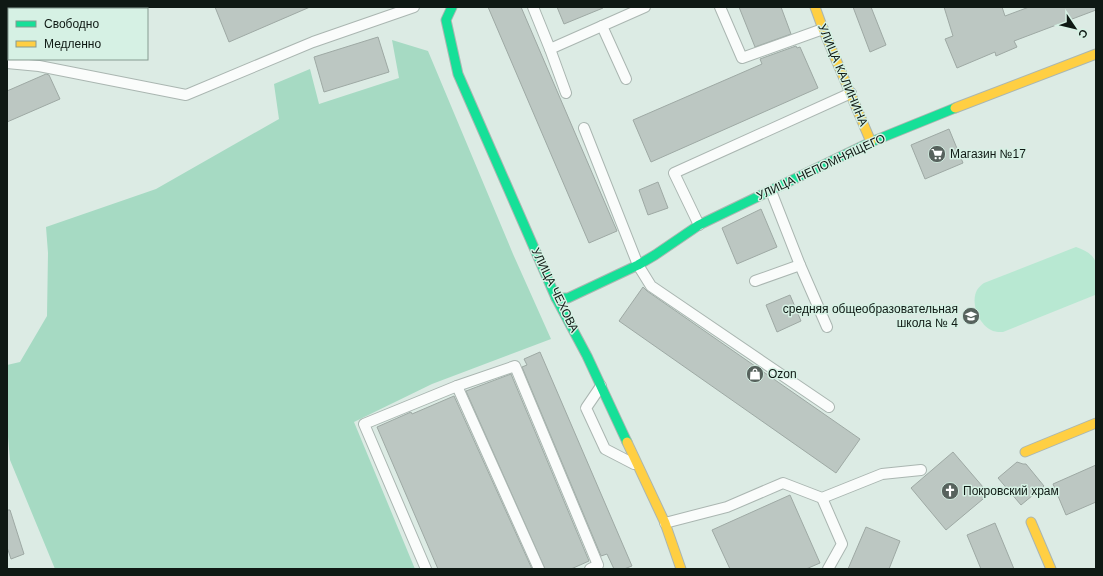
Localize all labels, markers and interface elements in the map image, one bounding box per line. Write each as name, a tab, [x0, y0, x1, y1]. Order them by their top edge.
legend	[8, 8, 148, 60]
north arrow	[1055, 8, 1095, 48]
text: Свободно	[44, 17, 99, 31]
street label: УЛИЦА КАЛИНИНА	[815, 22, 871, 128]
text: С	[1076, 27, 1090, 40]
text: Медленно	[44, 37, 101, 51]
street label: УЛИЦА НЕПОМНЯЩЕГО	[754, 131, 888, 203]
supermarket icon: Магазин №17	[927, 144, 947, 164]
place label: Магазин №17	[950, 147, 1026, 161]
street label: УЛИЦА ЧЕХОВА	[528, 245, 582, 335]
place label: средняя общеобразовательная школа № 4	[783, 302, 958, 330]
school or university icon: средняя общеобразовательная школа № 4	[961, 306, 981, 326]
shop icon: Ozon	[745, 364, 765, 384]
place label: Ozon	[768, 367, 797, 381]
church icon: Покровский храм	[940, 481, 960, 501]
place label: Покровский храм	[963, 484, 1059, 498]

